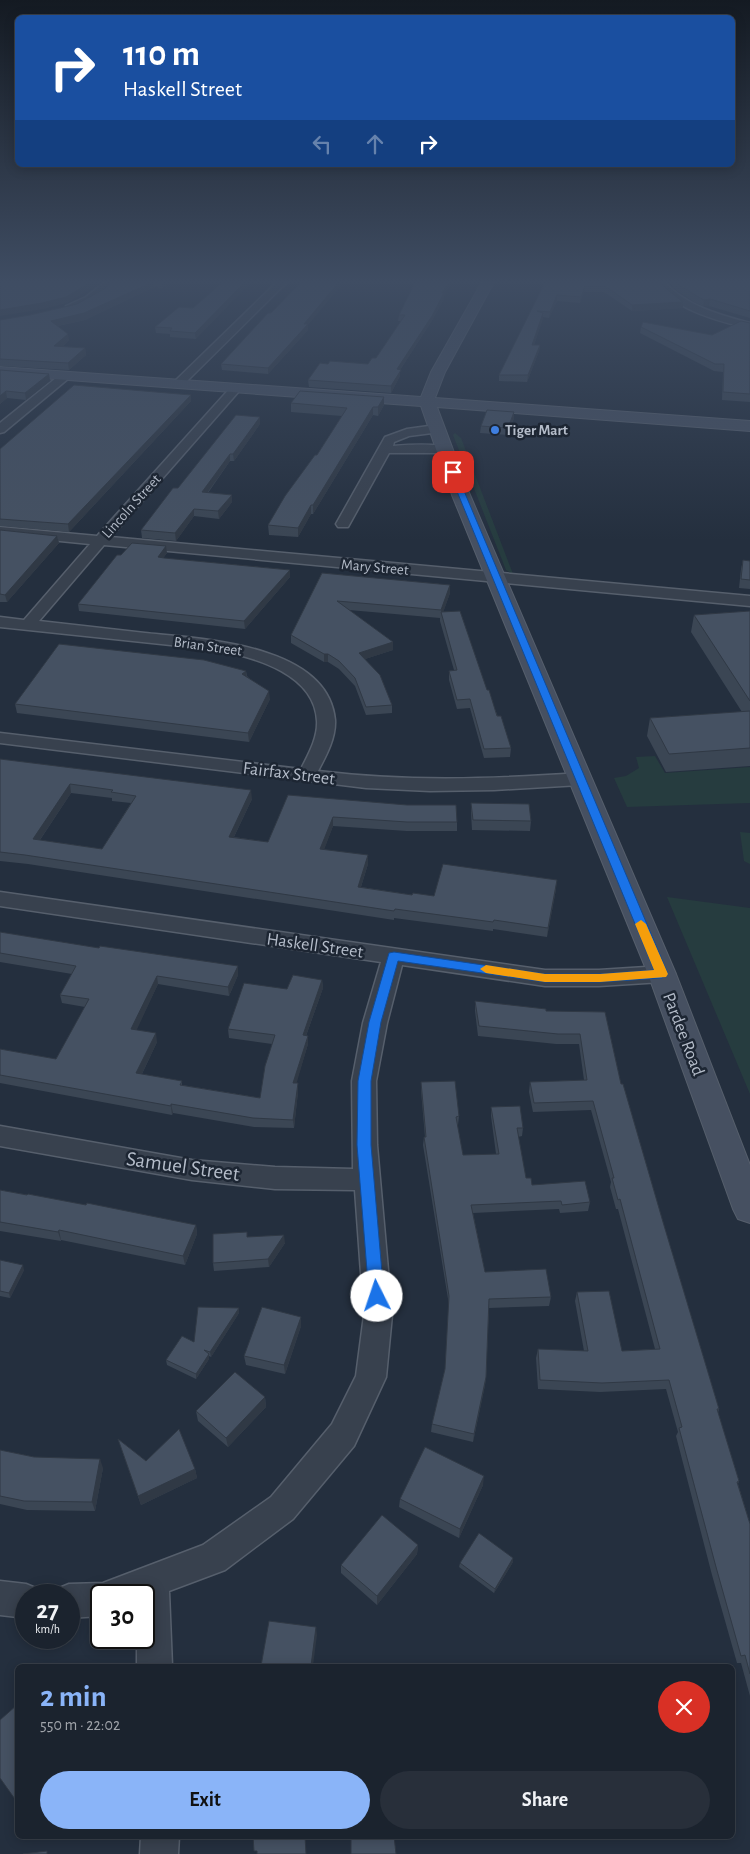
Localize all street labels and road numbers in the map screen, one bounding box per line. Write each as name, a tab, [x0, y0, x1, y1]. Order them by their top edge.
street label: Lincoln Street	[99, 471, 164, 541]
street label: Mary Street	[341, 557, 410, 578]
street label: Brian Street	[173, 634, 243, 659]
street label: Fairfax Street	[242, 759, 336, 789]
street label: Haskell Street	[265, 930, 365, 962]
street label: Pardee Road	[659, 990, 707, 1078]
street label: Samuel Street	[125, 1148, 241, 1185]

